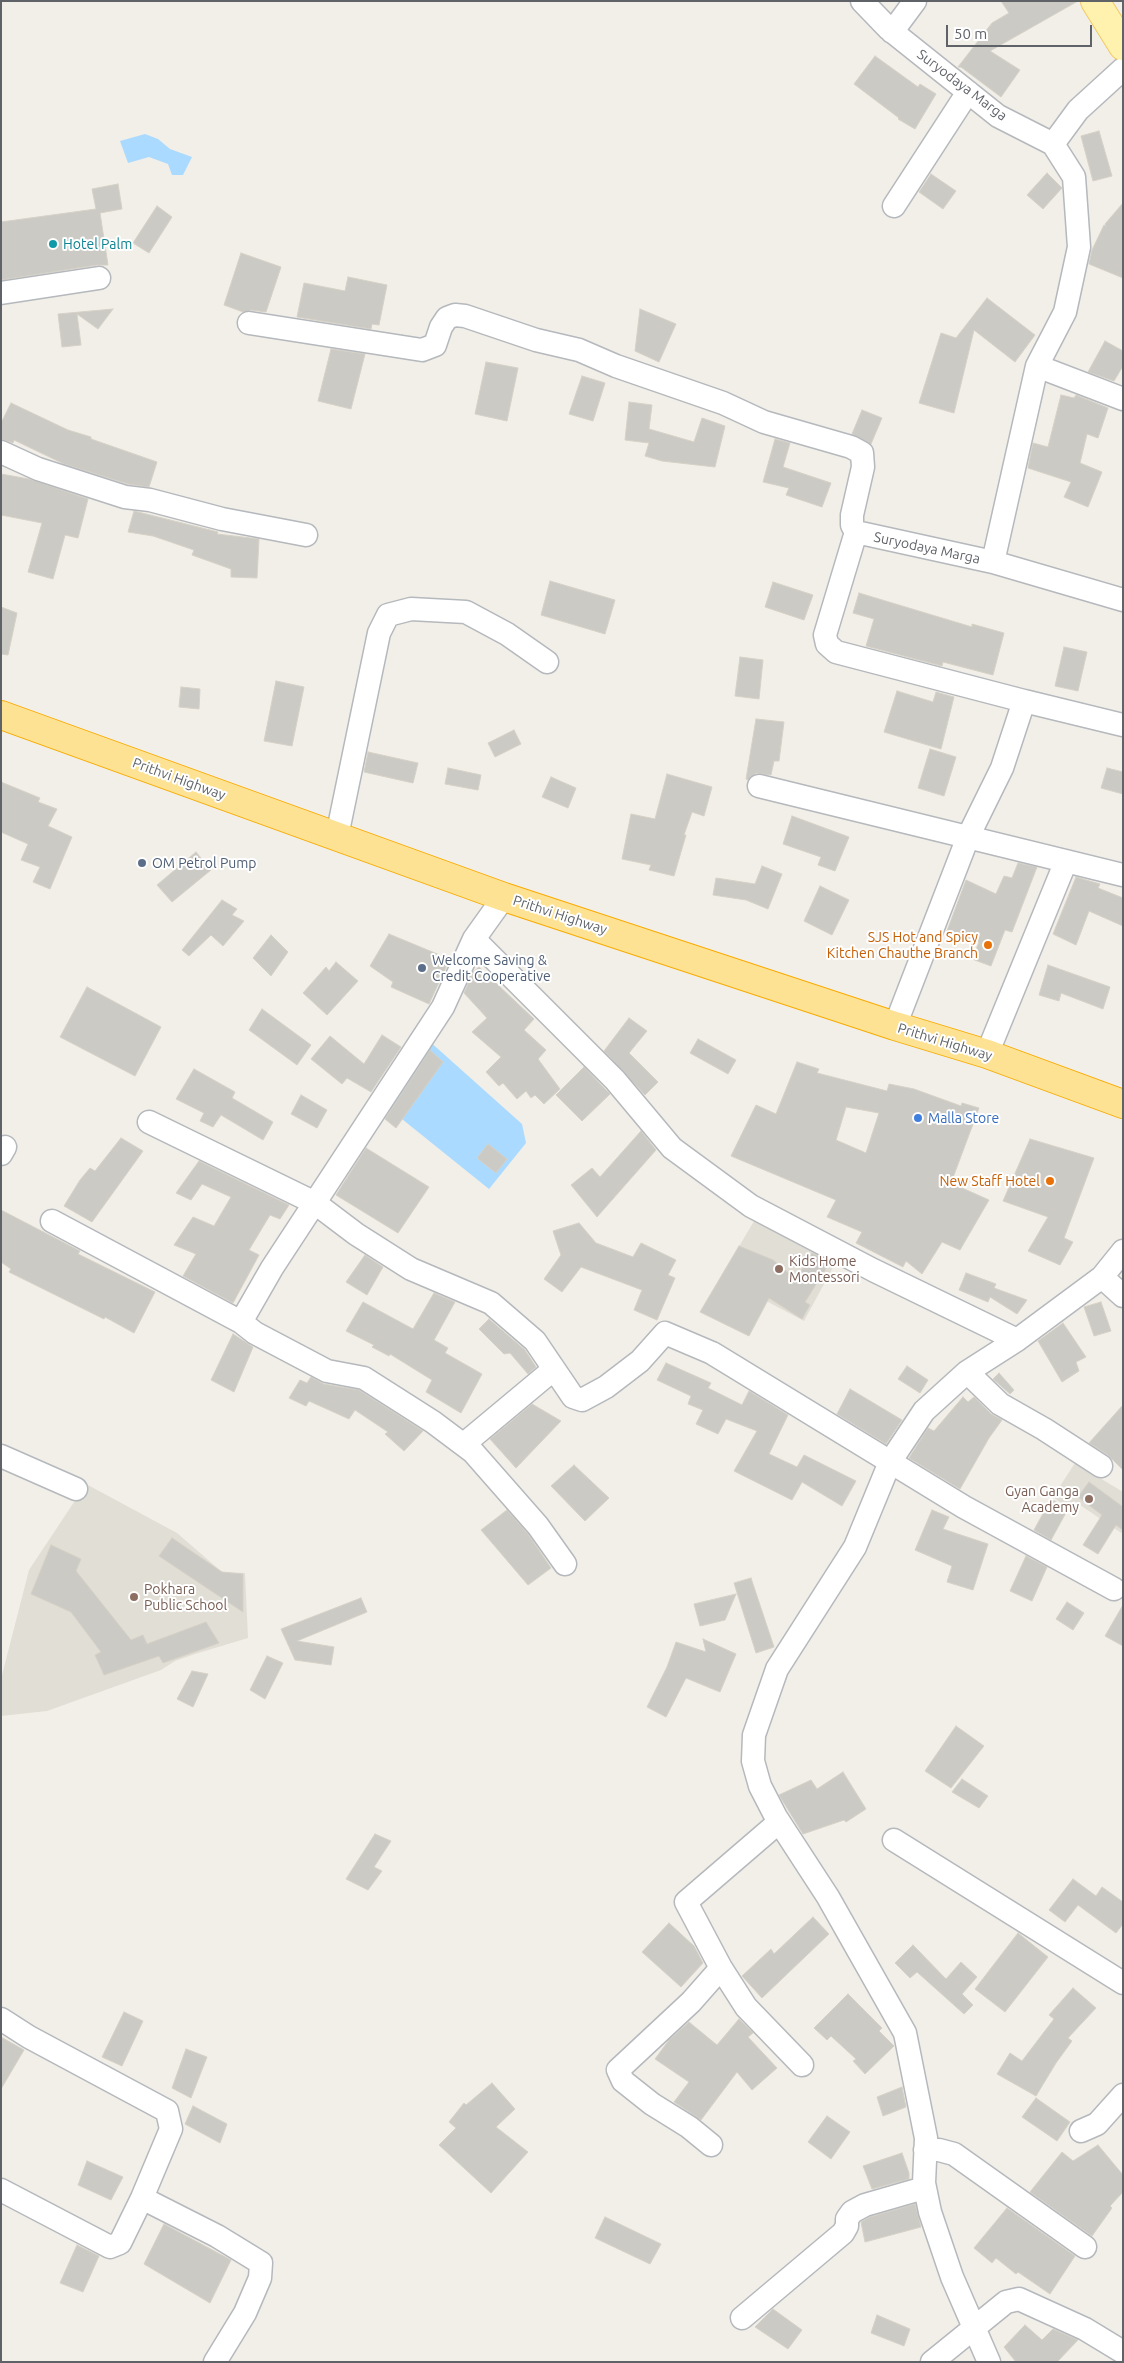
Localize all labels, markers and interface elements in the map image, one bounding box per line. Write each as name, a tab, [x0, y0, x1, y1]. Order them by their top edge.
scale bar	[949, 15, 1095, 47]
text: 50 m	[954, 25, 987, 42]
street label: Suryodaya Marga	[914, 46, 1010, 124]
place label: Hotel Palm	[63, 236, 132, 252]
marker: Hotel Palm	[47, 238, 59, 250]
street label: Suryodaya Marga	[872, 529, 982, 567]
street label: Prithvi Highway	[130, 754, 228, 804]
place label: OM Petrol Pump	[152, 855, 257, 871]
marker: OM Petrol Pump	[136, 857, 148, 869]
street label: Prithvi Highway	[511, 892, 609, 938]
place label: SJS Hot and Spicy Kitchen Chauthe Branch	[827, 929, 978, 962]
marker: SJS Hot and Spicy Kitchen Chauthe Branch	[982, 939, 994, 951]
place label: Welcome Saving & Credit Cooperative	[432, 952, 551, 984]
marker: Welcome Saving & Credit Cooperative	[416, 962, 428, 974]
street label: Prithvi Highway	[896, 1020, 994, 1064]
place label: Malla Store	[928, 1110, 999, 1126]
marker: Malla Store	[912, 1112, 924, 1124]
place label: New Staff Hotel	[940, 1173, 1040, 1189]
marker: New Staff Hotel	[1044, 1175, 1056, 1187]
place label: Kids Home Montessori	[789, 1253, 860, 1285]
marker: Kids Home Montessori	[773, 1263, 785, 1275]
place label: Gyan Ganga Academy	[1005, 1483, 1079, 1515]
marker: Gyan Ganga Academy	[1083, 1493, 1095, 1505]
place label: Pokhara Public School	[144, 1581, 227, 1614]
marker: Pokhara Public School	[128, 1591, 140, 1603]

